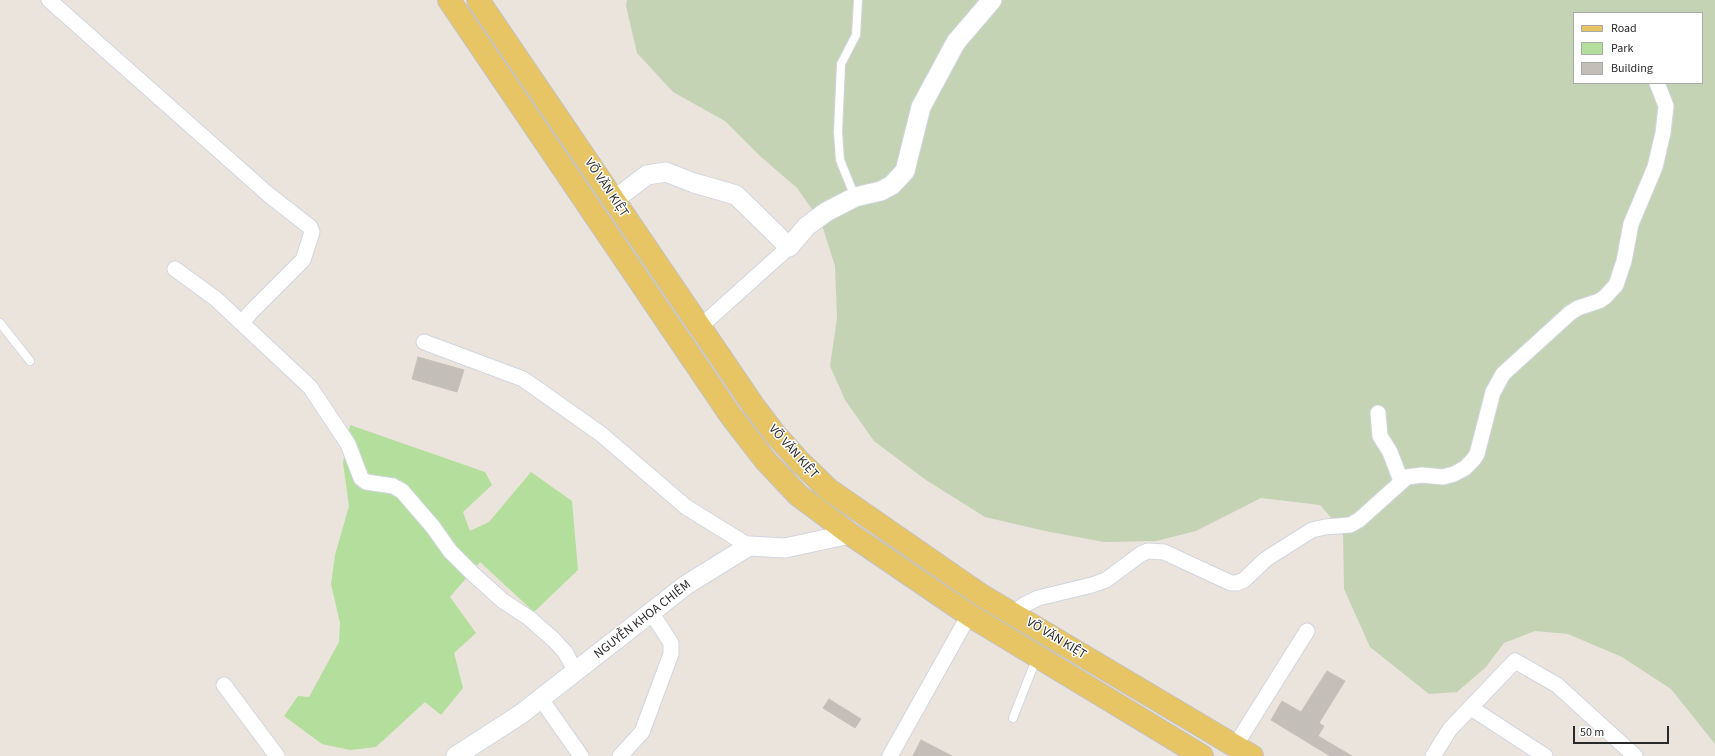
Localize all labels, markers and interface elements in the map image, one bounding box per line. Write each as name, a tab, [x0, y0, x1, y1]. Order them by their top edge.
legend	[1573, 12, 1703, 84]
text: Road	[1611, 20, 1637, 37]
text: Park	[1611, 40, 1633, 57]
text: Building	[1611, 60, 1653, 77]
street label: VÕ VĂN KIỆT	[581, 156, 631, 220]
street label: VÕ VĂN KIỆT	[765, 422, 821, 482]
street label: NGUYỄN KHOA CHIÊM	[592, 577, 694, 663]
street label: VÕ VĂN KIỆT	[1023, 615, 1089, 663]
scale bar	[1575, 718, 1671, 744]
text: 50 m	[1580, 724, 1604, 741]

